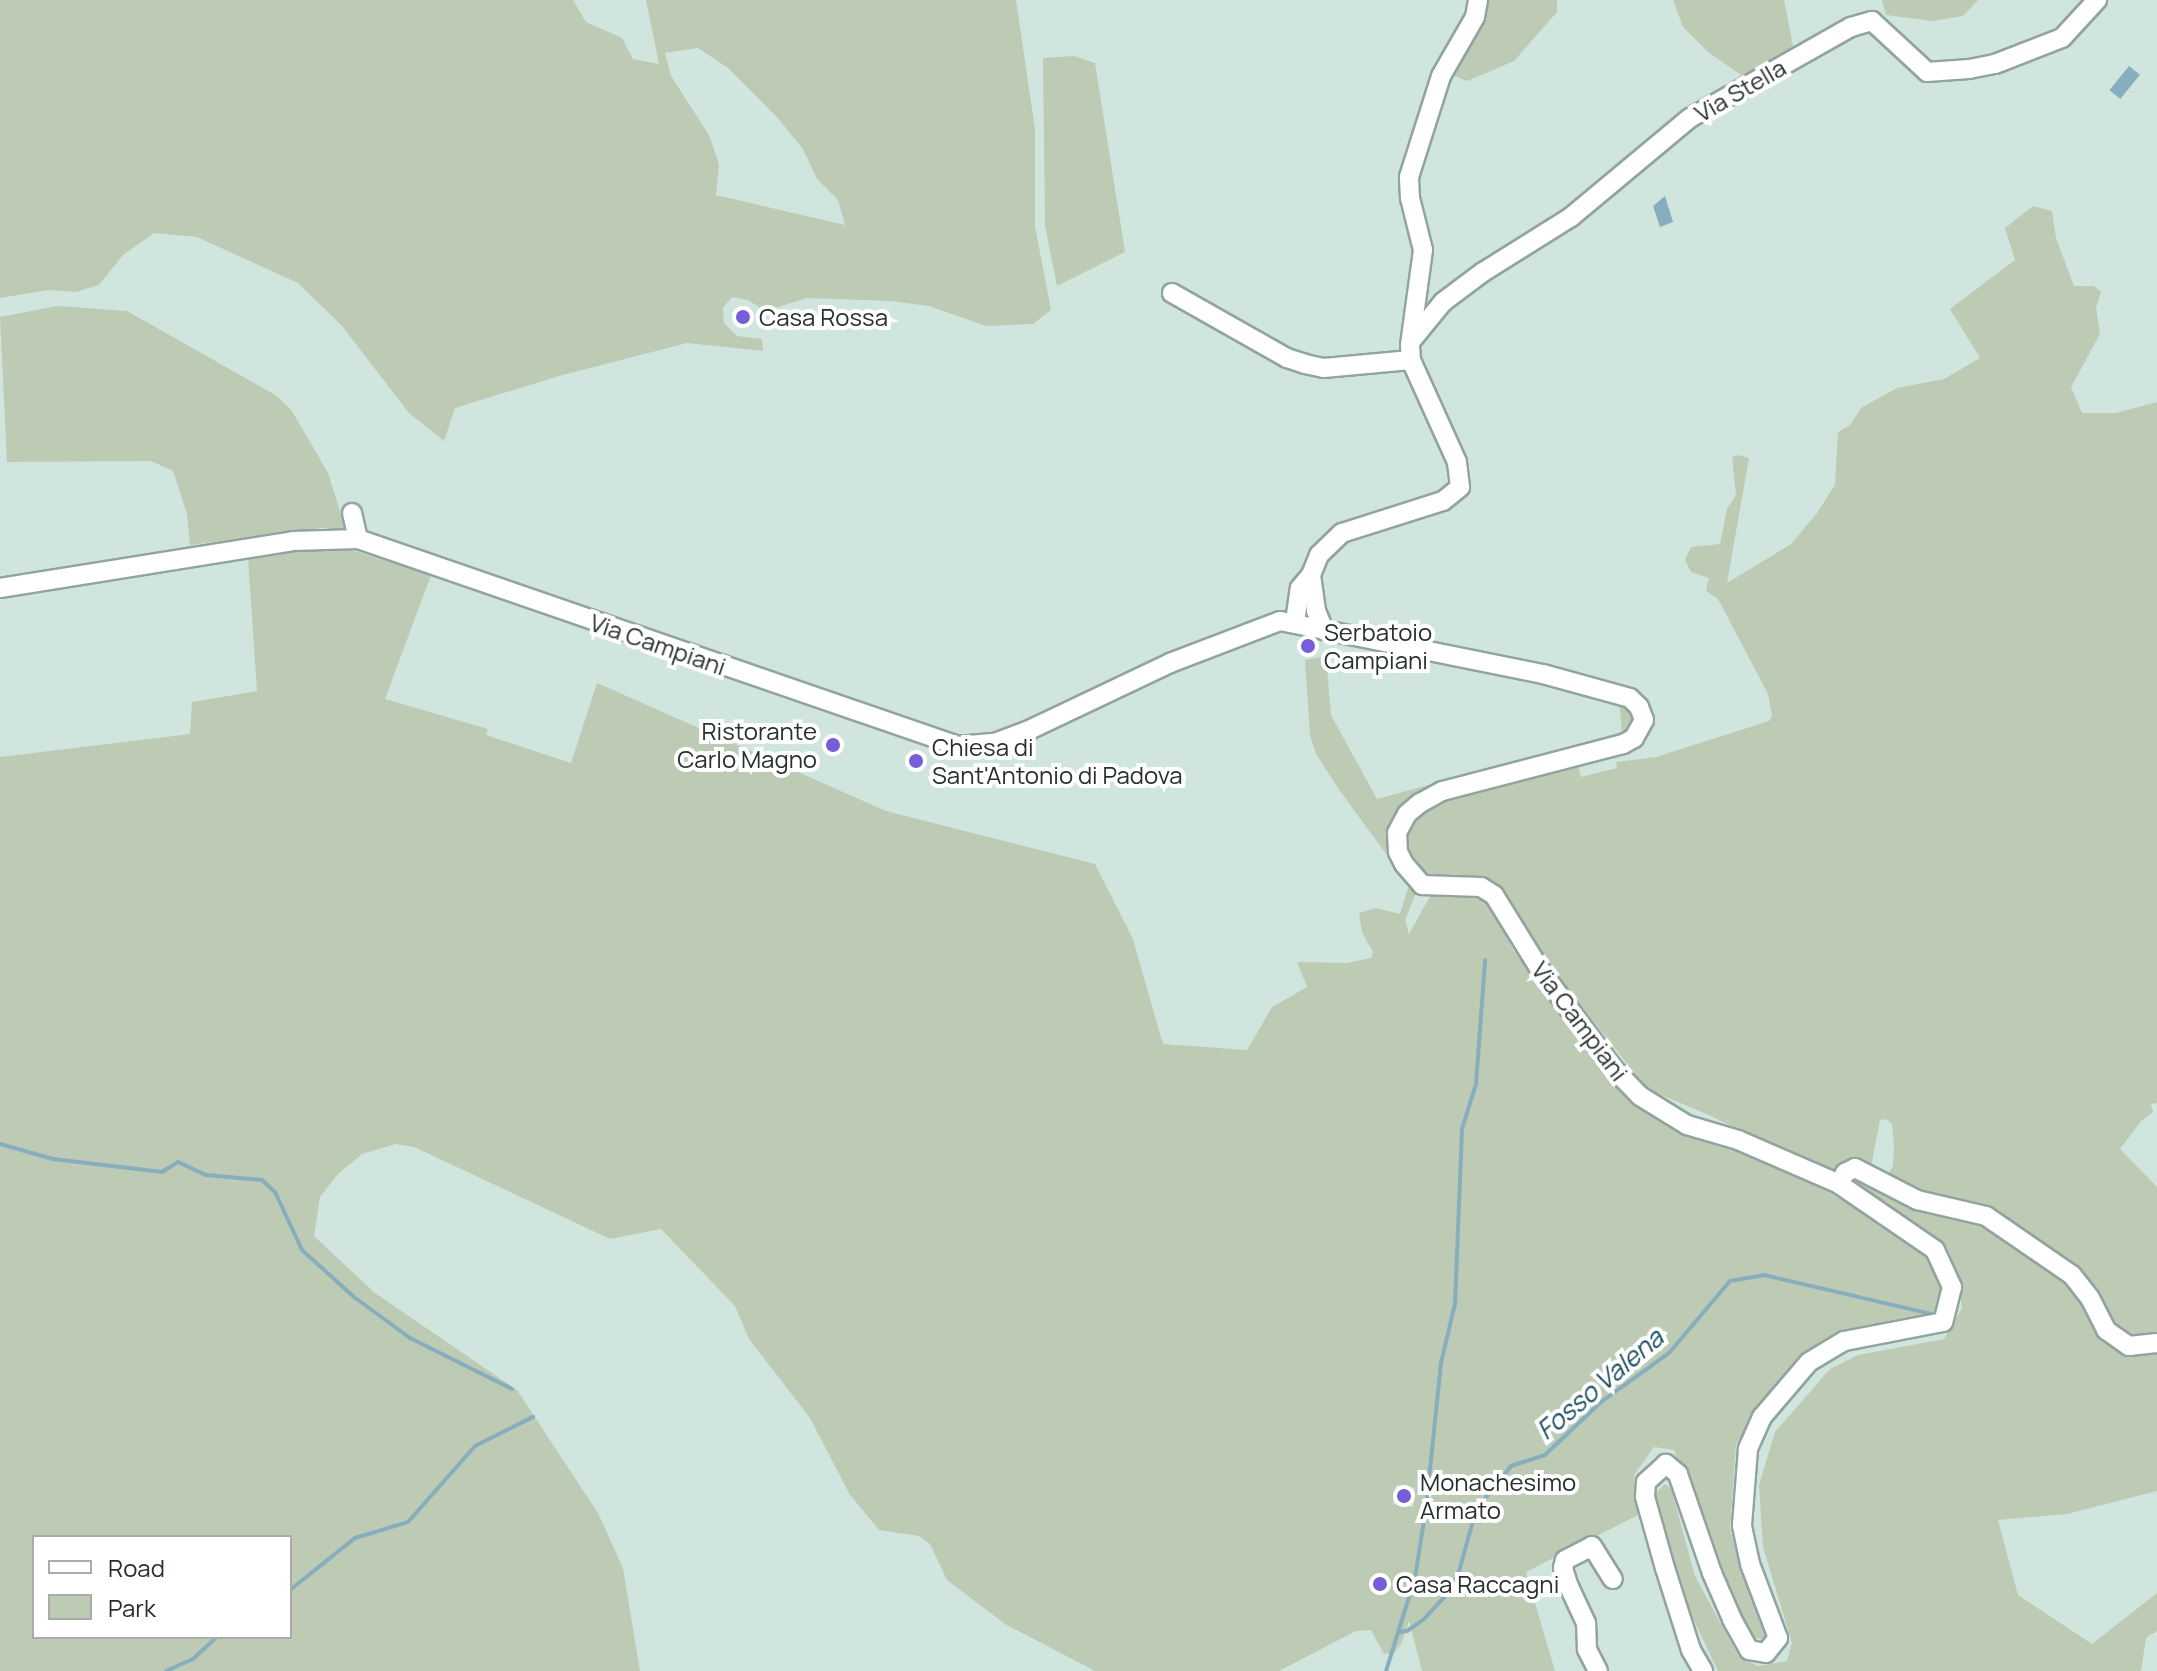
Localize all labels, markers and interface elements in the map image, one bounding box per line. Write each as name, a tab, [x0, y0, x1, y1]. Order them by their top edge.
street label: Via Stella	[1689, 52, 1791, 128]
place label: Casa Rossa	[759, 303, 888, 331]
marker: Casa Rossa	[734, 308, 752, 326]
street label: Via Campiani	[586, 607, 730, 681]
place label: Serbatoio Campiani	[1324, 618, 1432, 674]
marker: Serbatoio Campiani	[1299, 637, 1317, 655]
place label: Ristorante Carlo Magno	[677, 717, 817, 773]
place label: Chiesa di Sant'Antonio di Padova	[932, 733, 1183, 789]
marker: Ristorante Carlo Magno	[824, 736, 842, 754]
marker: Chiesa di Sant'Antonio di Padova	[907, 752, 925, 770]
street label: Via Campiani	[1526, 956, 1634, 1086]
water label: Fosso Valena	[1530, 1322, 1670, 1446]
place label: Monachesimo Armato	[1420, 1468, 1576, 1524]
marker: Monachesimo Armato	[1395, 1487, 1413, 1505]
legend	[32, 1535, 292, 1639]
text: Road	[108, 1551, 165, 1584]
place label: Casa Raccagni	[1396, 1570, 1559, 1598]
marker: Casa Raccagni	[1371, 1575, 1389, 1593]
text: Park	[108, 1591, 156, 1624]

